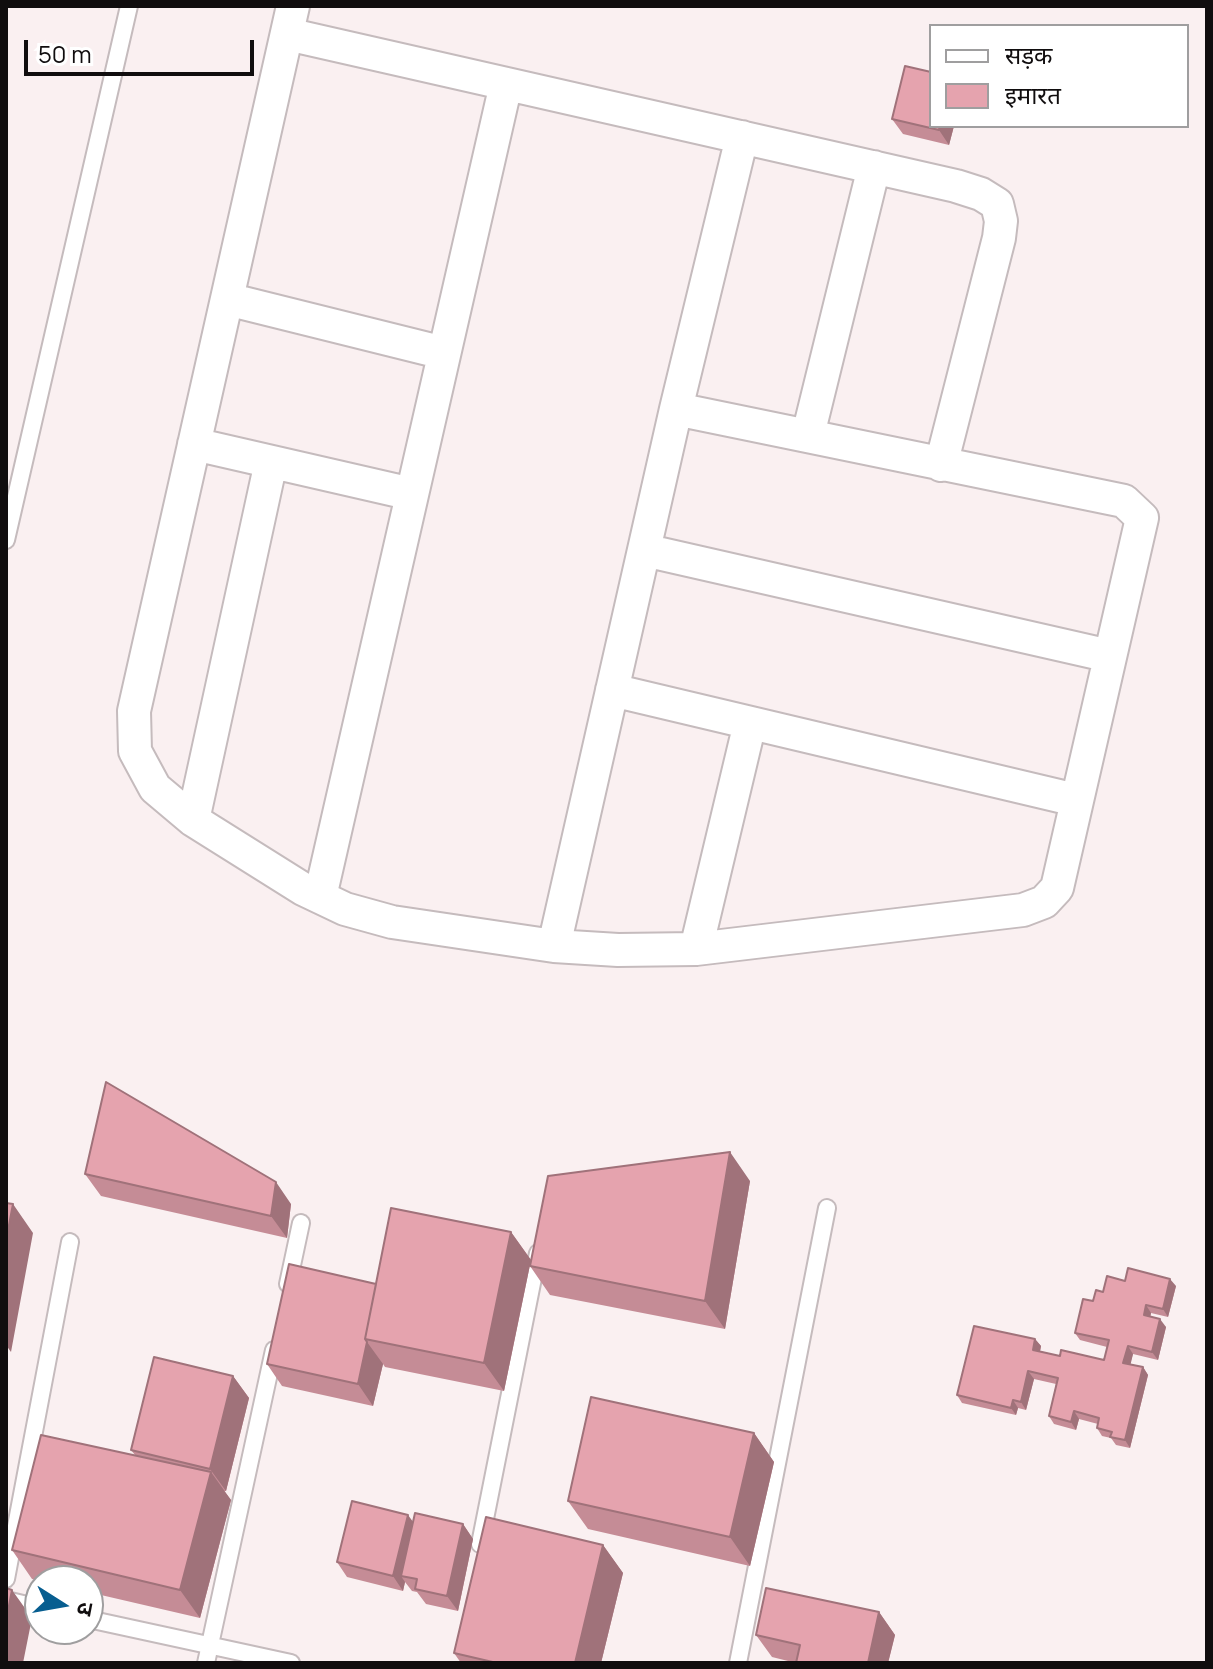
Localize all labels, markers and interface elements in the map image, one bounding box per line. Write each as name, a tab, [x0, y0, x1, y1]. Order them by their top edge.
scale bar	[28, 24, 258, 74]
legend	[929, 24, 1189, 128]
text: 50 m	[38, 37, 92, 70]
text: सड़क	[1005, 38, 1053, 71]
text: इमारत	[1005, 78, 1061, 111]
north arrow	[24, 1565, 104, 1645]
text: उ	[70, 1600, 102, 1618]

